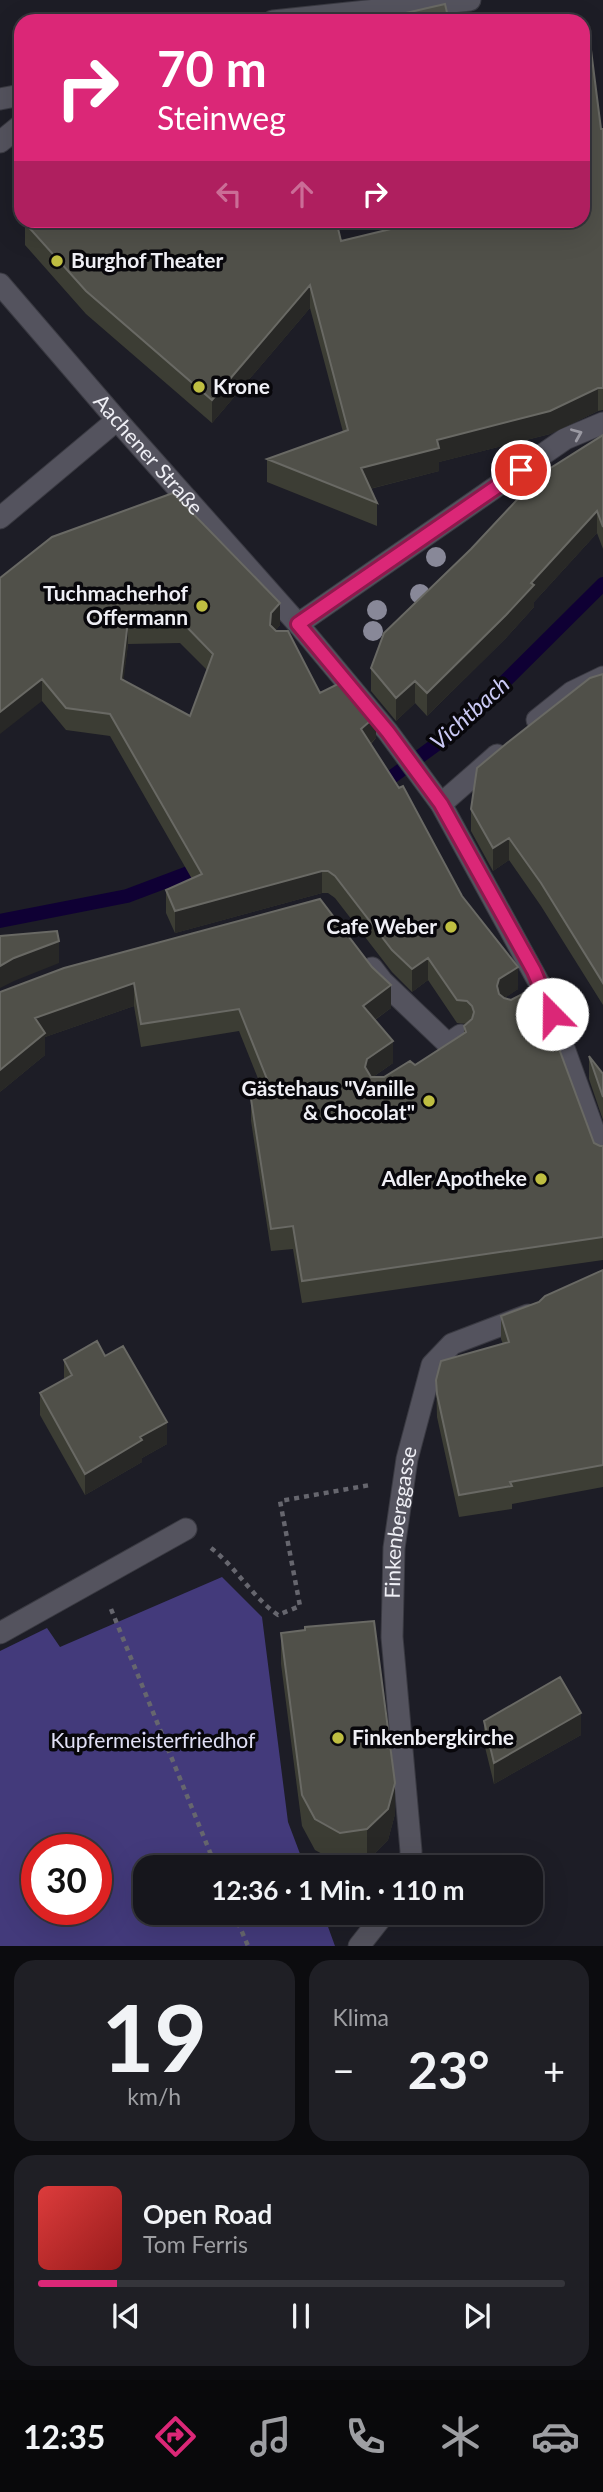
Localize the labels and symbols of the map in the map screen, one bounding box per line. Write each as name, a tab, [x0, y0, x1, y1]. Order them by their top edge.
place label: Burghof Theater	[71, 247, 223, 272]
marker: Burghof Theater	[49, 253, 65, 269]
place label: Krone	[213, 373, 270, 398]
marker: Krone	[191, 379, 207, 395]
street label: Aachener Straße	[89, 388, 209, 519]
one-way arrow	[570, 428, 582, 442]
pin	[491, 440, 551, 500]
place label: Tuchmacherhof Offermann	[43, 580, 188, 629]
marker: Tuchmacherhof Offermann	[194, 598, 210, 614]
water label: Vichtbach	[424, 669, 515, 755]
place label: Cafe Weber	[326, 913, 437, 938]
marker: Cafe Weber	[443, 919, 459, 935]
position arrow	[515, 977, 589, 1051]
place label: Gästehaus "Vanille & Chocolat"	[241, 1075, 415, 1124]
marker: Gästehaus "Vanille & Chocolat"	[421, 1093, 437, 1109]
place label: Adler Apotheke	[380, 1165, 527, 1190]
marker: Adler Apotheke	[533, 1171, 549, 1187]
street label: Finkenberggasse	[379, 1443, 421, 1599]
place label: Finkenbergkirche	[352, 1724, 514, 1749]
park label: Kupfermeisterfriedhof	[51, 1727, 256, 1752]
marker: Finkenbergkirche	[330, 1730, 346, 1746]
speed limit sign: 30	[21, 1834, 112, 1925]

